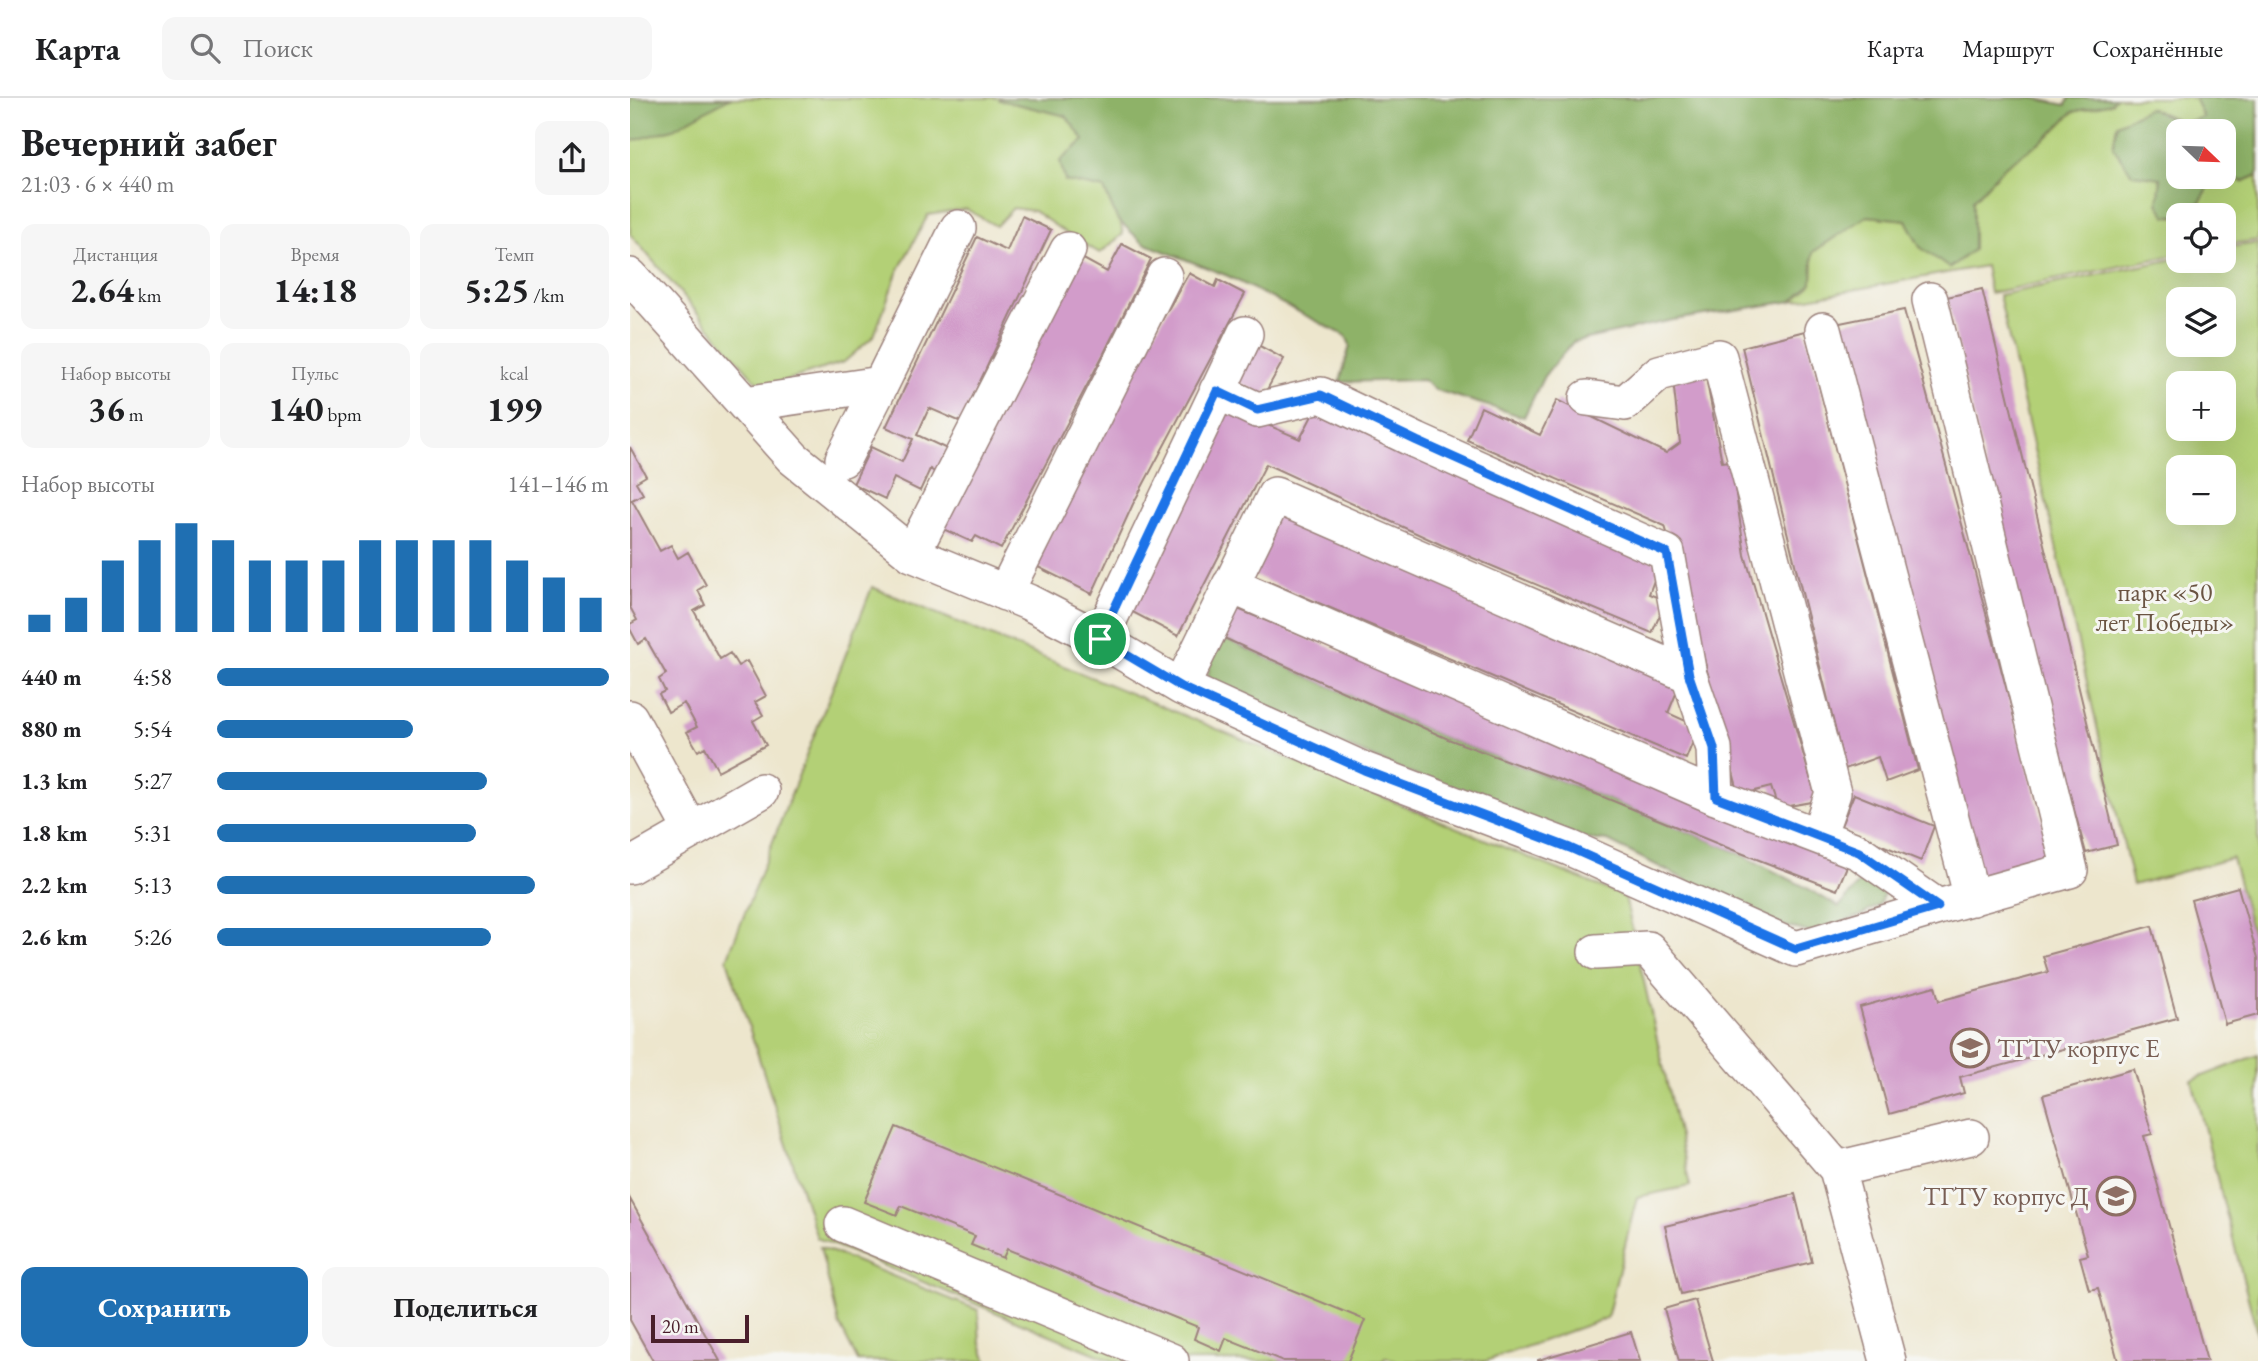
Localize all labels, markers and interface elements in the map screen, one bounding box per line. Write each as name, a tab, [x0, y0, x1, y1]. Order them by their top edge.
search box	[162, 17, 652, 80]
text: Карта	[35, 27, 120, 70]
icon: search	[186, 29, 224, 67]
text: Поиск	[242, 31, 313, 65]
text: Карта	[1867, 33, 1924, 64]
text: Маршрут	[1962, 33, 2054, 64]
text: Сохранённые	[2092, 33, 2223, 64]
text: Вечерний забег	[21, 118, 277, 167]
north arrow	[2166, 119, 2236, 189]
map controls	[2166, 119, 2236, 525]
button: share	[535, 121, 609, 195]
text: 21:03 · 6 × 440 m	[21, 169, 174, 199]
button: locate	[2166, 203, 2236, 273]
text: Дистанция	[73, 242, 158, 267]
text: Время	[291, 242, 339, 267]
text: Темп	[495, 242, 534, 267]
text: 2.64	[70, 267, 134, 312]
text: 14:18	[273, 267, 357, 312]
text: 5:25	[464, 267, 529, 312]
text: km	[134, 283, 162, 308]
text: /km	[529, 283, 565, 308]
button: layers	[2166, 287, 2236, 357]
text: Набор высоты	[60, 361, 171, 386]
text: Пульс	[291, 361, 339, 386]
text: kcal	[500, 361, 529, 386]
button: +	[2166, 371, 2236, 441]
text: 36	[88, 386, 125, 431]
text: 140	[268, 386, 324, 431]
text: 199	[487, 386, 542, 431]
text: m	[125, 402, 143, 427]
text: bpm	[324, 402, 362, 427]
button: −	[2166, 455, 2236, 525]
text: Набор высоты	[21, 469, 155, 499]
text: 141–146 m	[508, 469, 609, 499]
park label: парк «50 лет Победы»	[2096, 575, 2234, 639]
pin	[1070, 609, 1130, 669]
icon: arrive	[1081, 620, 1119, 658]
text: 440 m	[21, 662, 82, 692]
text: 4:58	[133, 662, 172, 692]
text: 880 m	[21, 714, 82, 744]
text: 5:54	[133, 714, 172, 744]
text: 1.3 km	[21, 766, 88, 796]
text: 5:27	[133, 766, 172, 796]
text: 1.8 km	[21, 818, 88, 848]
text: 5:31	[133, 818, 172, 848]
text: 2.2 km	[21, 870, 88, 900]
text: 5:13	[133, 870, 172, 900]
text: 2.6 km	[21, 922, 88, 952]
text: 5:26	[133, 922, 172, 952]
school or university icon: ТГТУ корпус Е	[1949, 1027, 1991, 1069]
place label: ТГТУ корпус Е	[1997, 1031, 2160, 1065]
school or university icon: ТГТУ корпус Д	[2095, 1175, 2137, 1217]
place label: ТГТУ корпус Д	[1923, 1179, 2089, 1213]
button: Сохранить	[21, 1267, 308, 1347]
button: Поделиться	[322, 1267, 609, 1347]
scale bar	[651, 1312, 749, 1344]
text: 20 m	[662, 1314, 699, 1339]

